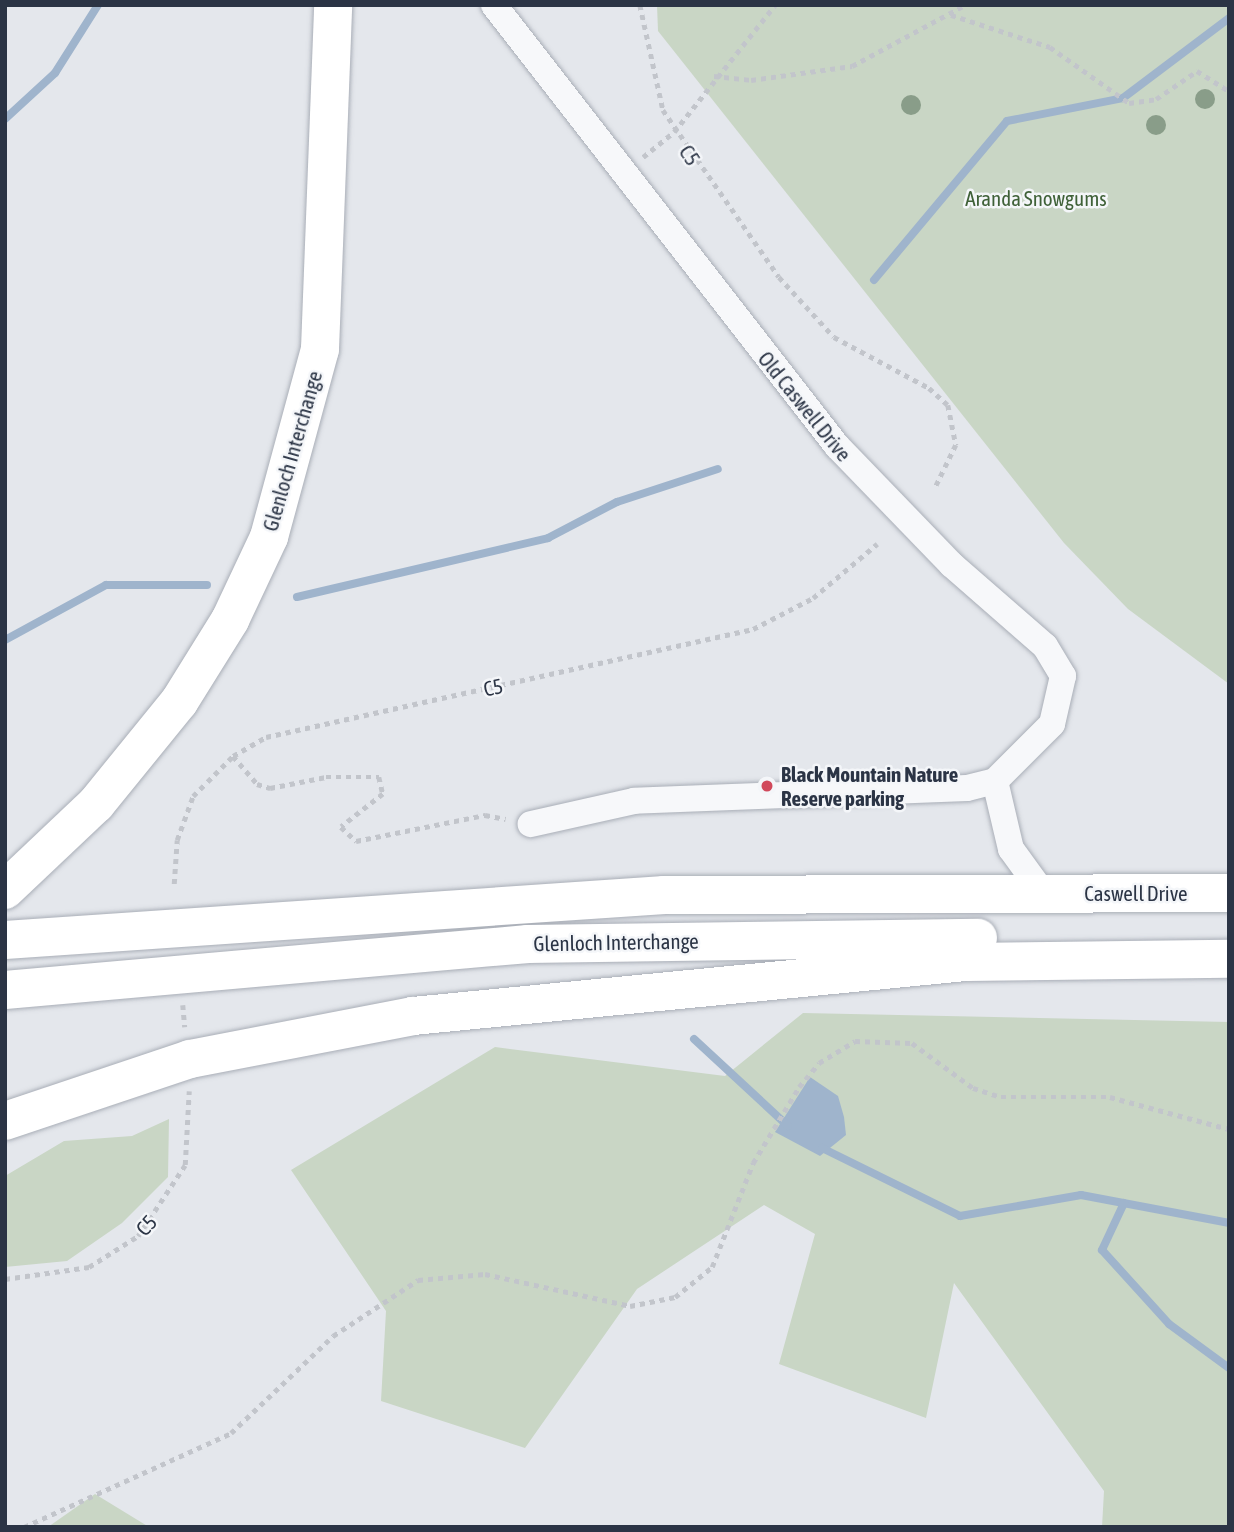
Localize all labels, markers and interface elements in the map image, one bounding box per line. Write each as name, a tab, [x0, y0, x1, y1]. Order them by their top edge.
street label: C5	[674, 140, 706, 170]
park label: Aranda Snowgums	[965, 185, 1107, 211]
street label: Old Caswell Drive	[753, 346, 857, 466]
street label: Glenloch Interchange	[257, 368, 327, 534]
street label: C5	[481, 673, 505, 701]
place label: Black Mountain Nature Reserve parking	[781, 761, 958, 811]
marker: Black Mountain Nature Reserve parking	[759, 778, 775, 794]
street label: Caswell Drive	[1084, 880, 1188, 906]
street label: Glenloch Interchange	[533, 928, 699, 956]
street label: C5	[130, 1209, 162, 1241]

